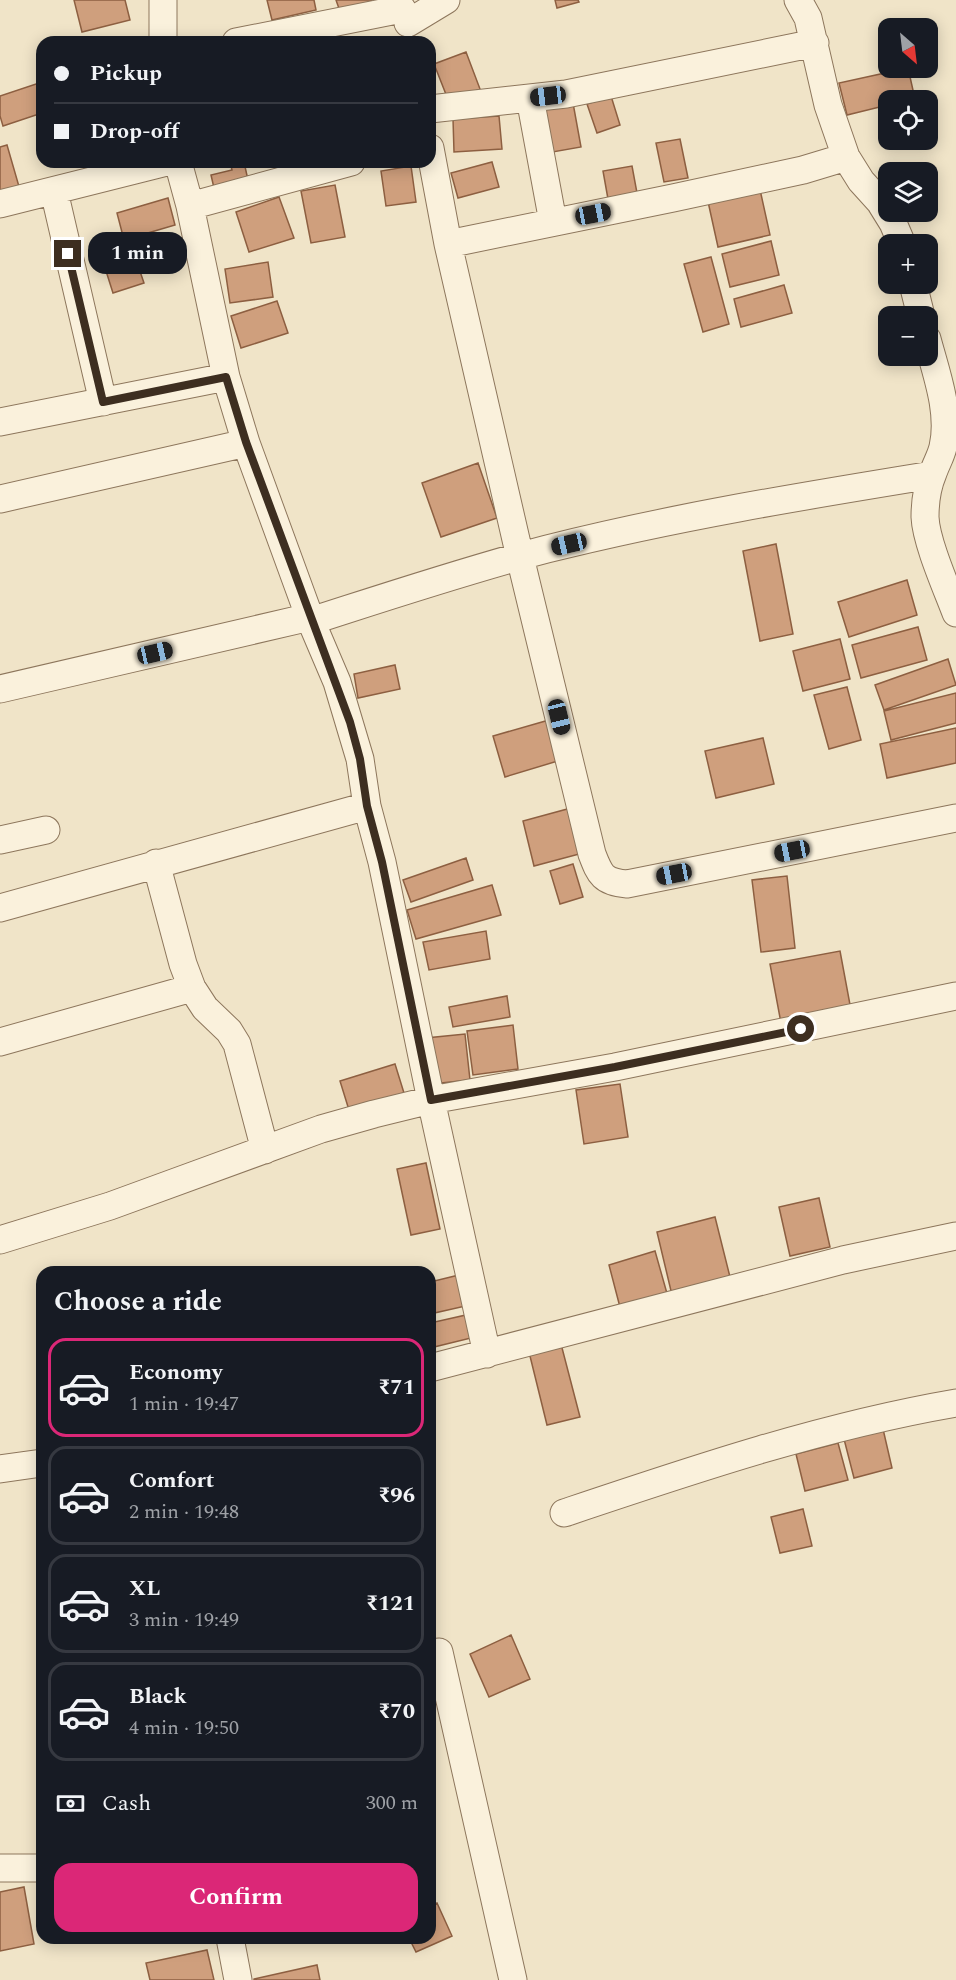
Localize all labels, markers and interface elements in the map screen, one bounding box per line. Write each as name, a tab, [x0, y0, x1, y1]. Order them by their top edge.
north arrow	[878, 18, 938, 78]
map controls	[878, 18, 938, 366]
text: Pickup	[90, 57, 162, 90]
car	[529, 85, 567, 107]
button: locate	[878, 90, 938, 150]
text: Drop-off	[90, 115, 179, 148]
button: layers	[878, 162, 938, 222]
car	[574, 202, 612, 226]
callout: 1 min	[89, 233, 188, 275]
button: +	[878, 234, 938, 294]
text: 1 min	[111, 238, 164, 268]
route end	[54, 240, 81, 267]
button: −	[878, 306, 938, 366]
car	[549, 531, 589, 557]
car	[135, 640, 175, 666]
car	[546, 697, 572, 737]
car	[773, 839, 811, 863]
car	[655, 862, 693, 886]
route start	[787, 1015, 814, 1042]
text: Choose a ride	[54, 1281, 222, 1323]
text: Economy	[129, 1356, 222, 1389]
icon: car	[57, 1361, 111, 1415]
text: ₹71	[378, 1371, 415, 1404]
text: 1 min · 19:47	[129, 1389, 239, 1419]
text: Comfort	[129, 1464, 214, 1497]
icon: car	[57, 1469, 111, 1523]
text: ₹96	[378, 1479, 415, 1512]
text: 2 min · 19:48	[129, 1497, 239, 1527]
text: XL	[129, 1572, 160, 1605]
icon: car	[57, 1577, 111, 1631]
text: ₹121	[366, 1587, 415, 1620]
text: 3 min · 19:49	[129, 1605, 239, 1635]
text: Black	[129, 1680, 187, 1713]
icon: car	[57, 1685, 111, 1739]
text: ₹70	[378, 1695, 415, 1728]
text: 4 min · 19:50	[129, 1713, 239, 1743]
icon: cash	[54, 1787, 87, 1820]
text: Cash	[102, 1787, 151, 1820]
text: 300 m	[366, 1788, 418, 1818]
button: Confirm	[54, 1863, 418, 1932]

